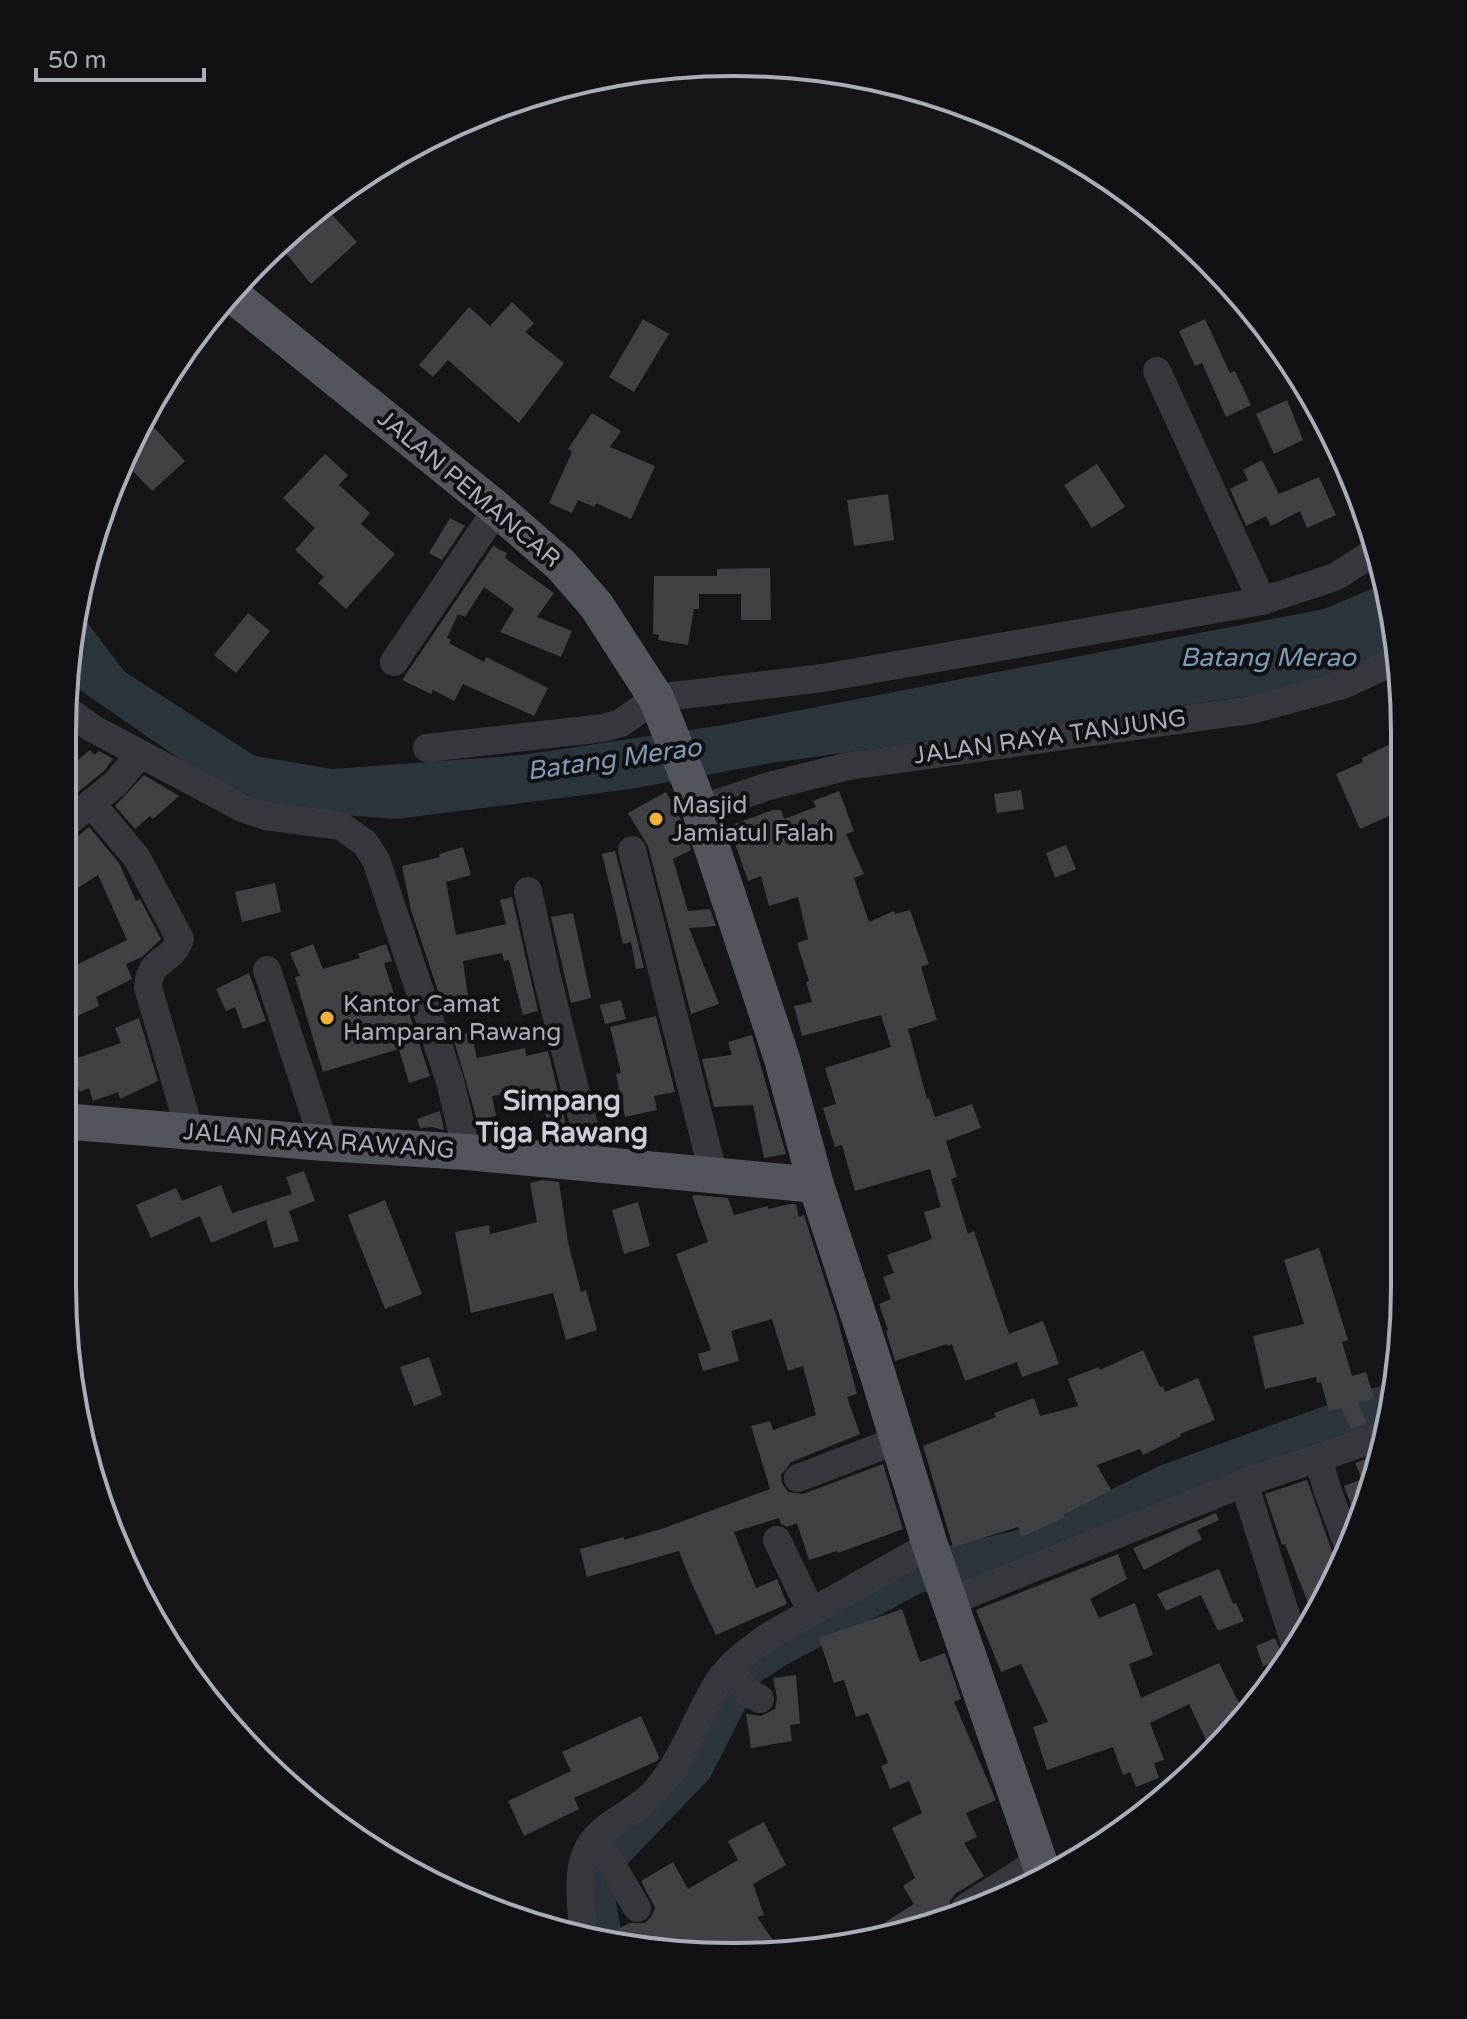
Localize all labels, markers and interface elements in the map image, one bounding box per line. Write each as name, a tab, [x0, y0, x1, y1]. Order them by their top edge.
scale bar	[36, 32, 204, 82]
text: 50 m	[48, 46, 106, 75]
street label: JALAN PEMANCAR	[372, 404, 566, 574]
water label: Batang Merao	[1180, 642, 1357, 673]
street label: JALAN RAYA TANJUNG	[912, 704, 1188, 770]
water label: Batang Merao	[525, 731, 704, 787]
place label: Masjid Jamiatul Falah	[672, 791, 834, 848]
marker: Masjid Jamiatul Falah	[647, 810, 665, 828]
place label: Kantor Camat Hamparan Rawang	[343, 990, 561, 1047]
marker: Kantor Camat Hamparan Rawang	[318, 1009, 336, 1027]
district label: Simpang Tiga Rawang	[475, 1084, 648, 1150]
street label: JALAN RAYA RAWANG	[182, 1117, 456, 1165]

